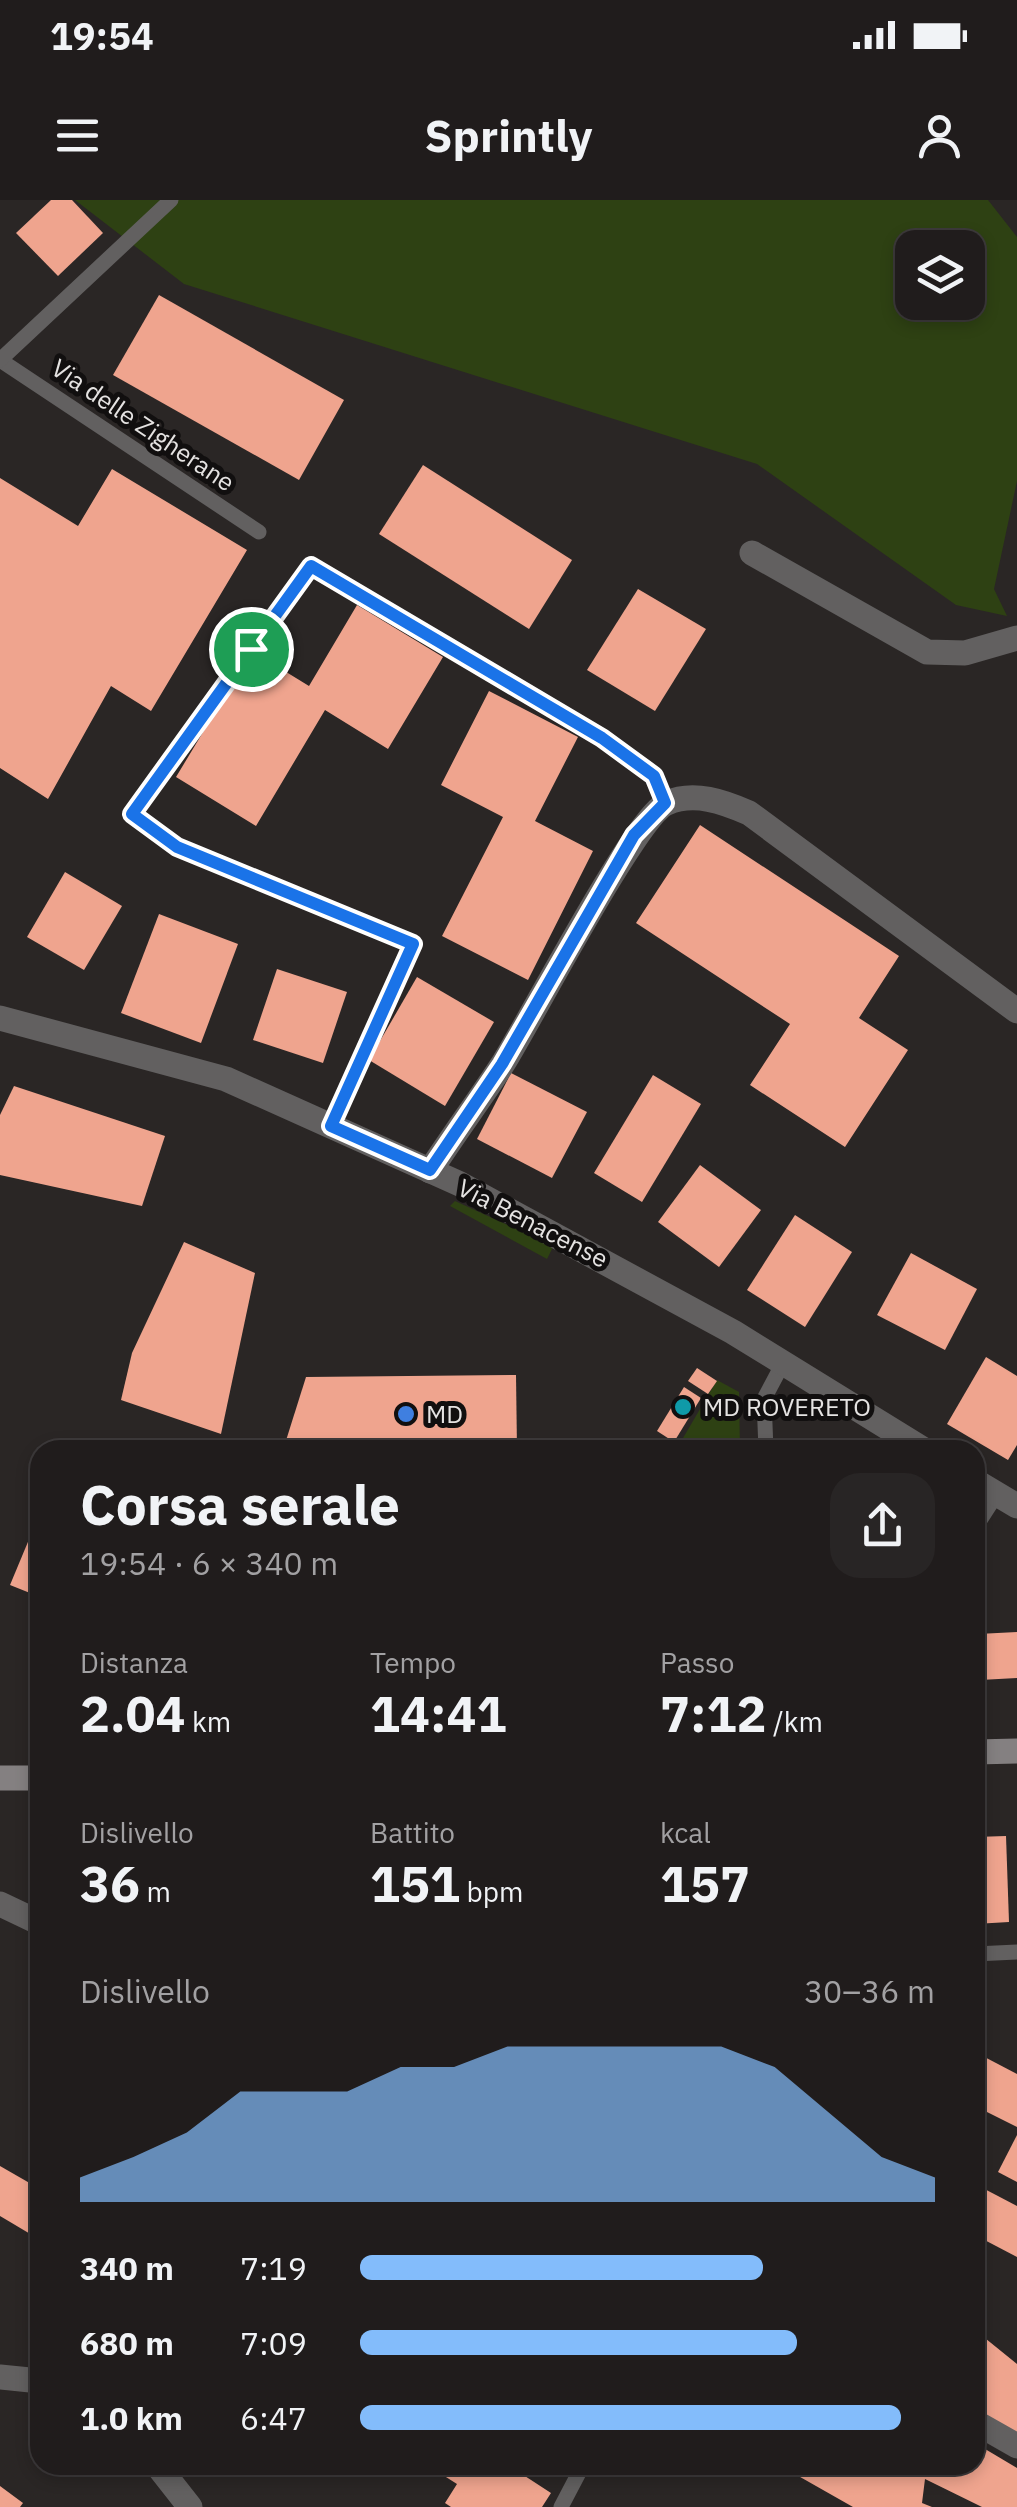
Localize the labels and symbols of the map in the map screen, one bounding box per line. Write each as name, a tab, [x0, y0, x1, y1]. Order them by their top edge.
street label: Via delle Zigherane	[45, 351, 241, 498]
pin	[209, 607, 294, 692]
street label: Via Benacense	[452, 1170, 614, 1275]
place label: MD ROVERETO	[703, 1390, 871, 1423]
marker: MD ROVERETO	[672, 1396, 694, 1418]
place label: MD	[426, 1397, 463, 1430]
marker: MD	[395, 1403, 417, 1425]

